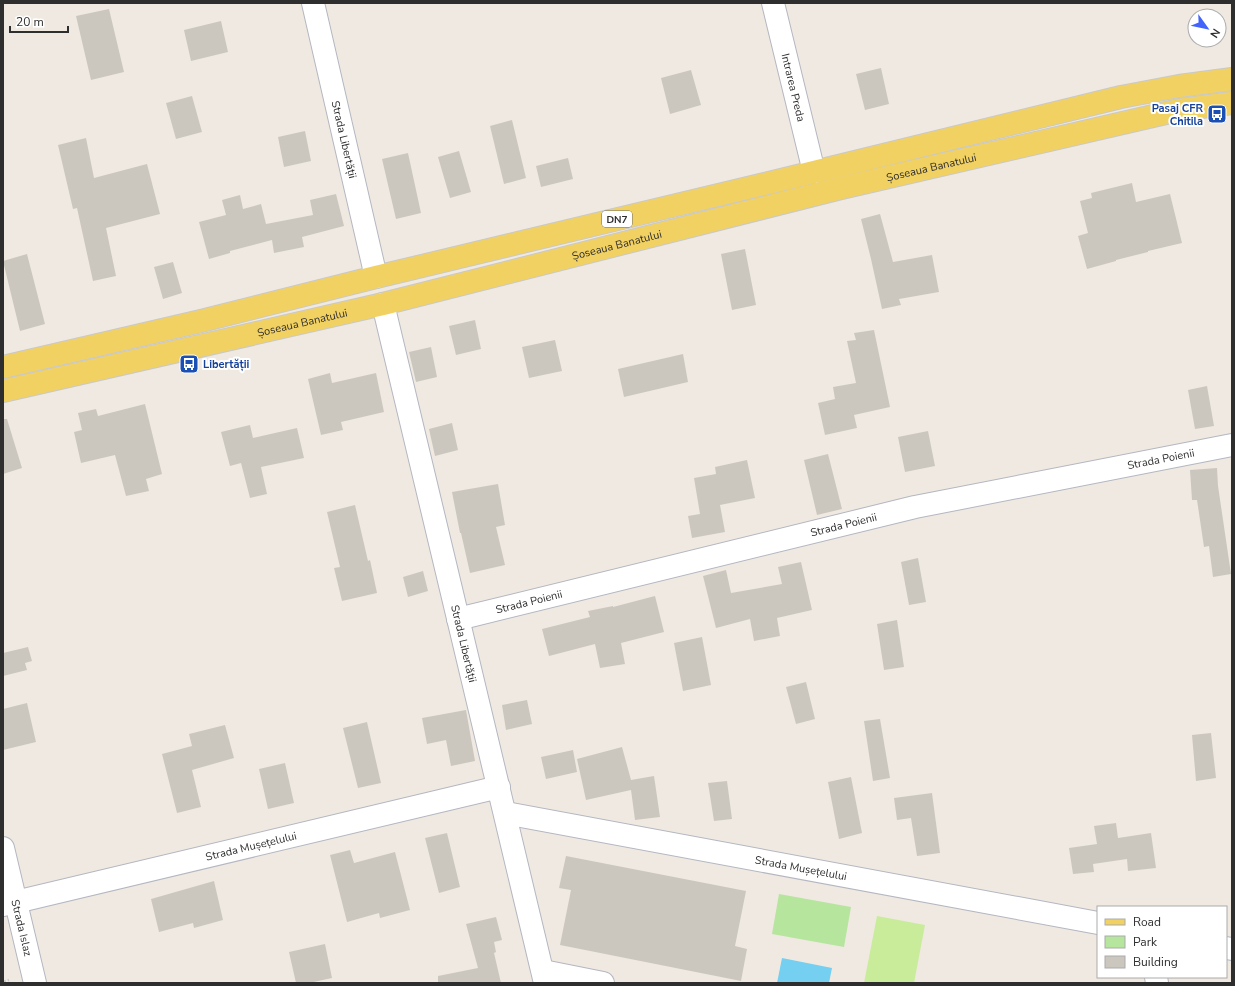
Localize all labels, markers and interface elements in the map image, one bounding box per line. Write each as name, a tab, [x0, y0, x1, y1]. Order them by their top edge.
scale bar	[10, 8, 68, 34]
north arrow	[1187, 8, 1227, 48]
text: 20 m	[16, 14, 44, 30]
text: N	[1206, 26, 1223, 41]
street label: Intrarea Preda	[777, 52, 809, 124]
street label: Strada Libertății	[328, 99, 360, 180]
place label: Pasaj CFR Chitila	[1152, 101, 1203, 129]
bus stop icon: Pasaj CFR Chitila	[1206, 103, 1228, 125]
street label: Șoseaua Banatului	[885, 150, 978, 185]
road number: DN7	[602, 211, 632, 227]
street label: Șoseaua Banatului	[570, 227, 663, 264]
street label: Șoseaua Banatului	[256, 305, 349, 341]
bus stop icon: Libertății	[178, 353, 200, 375]
place label: Libertății	[203, 357, 249, 372]
street label: Strada Poienii	[1126, 446, 1196, 473]
street label: Strada Poienii	[809, 510, 879, 540]
street label: Strada Poienii	[494, 587, 564, 617]
street label: Strada Libertății	[447, 603, 480, 684]
street label: Strada Mușețelului	[204, 828, 298, 865]
street label: Strada Mușețelului	[754, 853, 848, 884]
street label: Strada Islaz	[7, 898, 35, 958]
legend	[1097, 906, 1227, 978]
text: Road	[1133, 914, 1161, 930]
text: Park	[1133, 934, 1158, 950]
text: Building	[1133, 954, 1178, 970]

